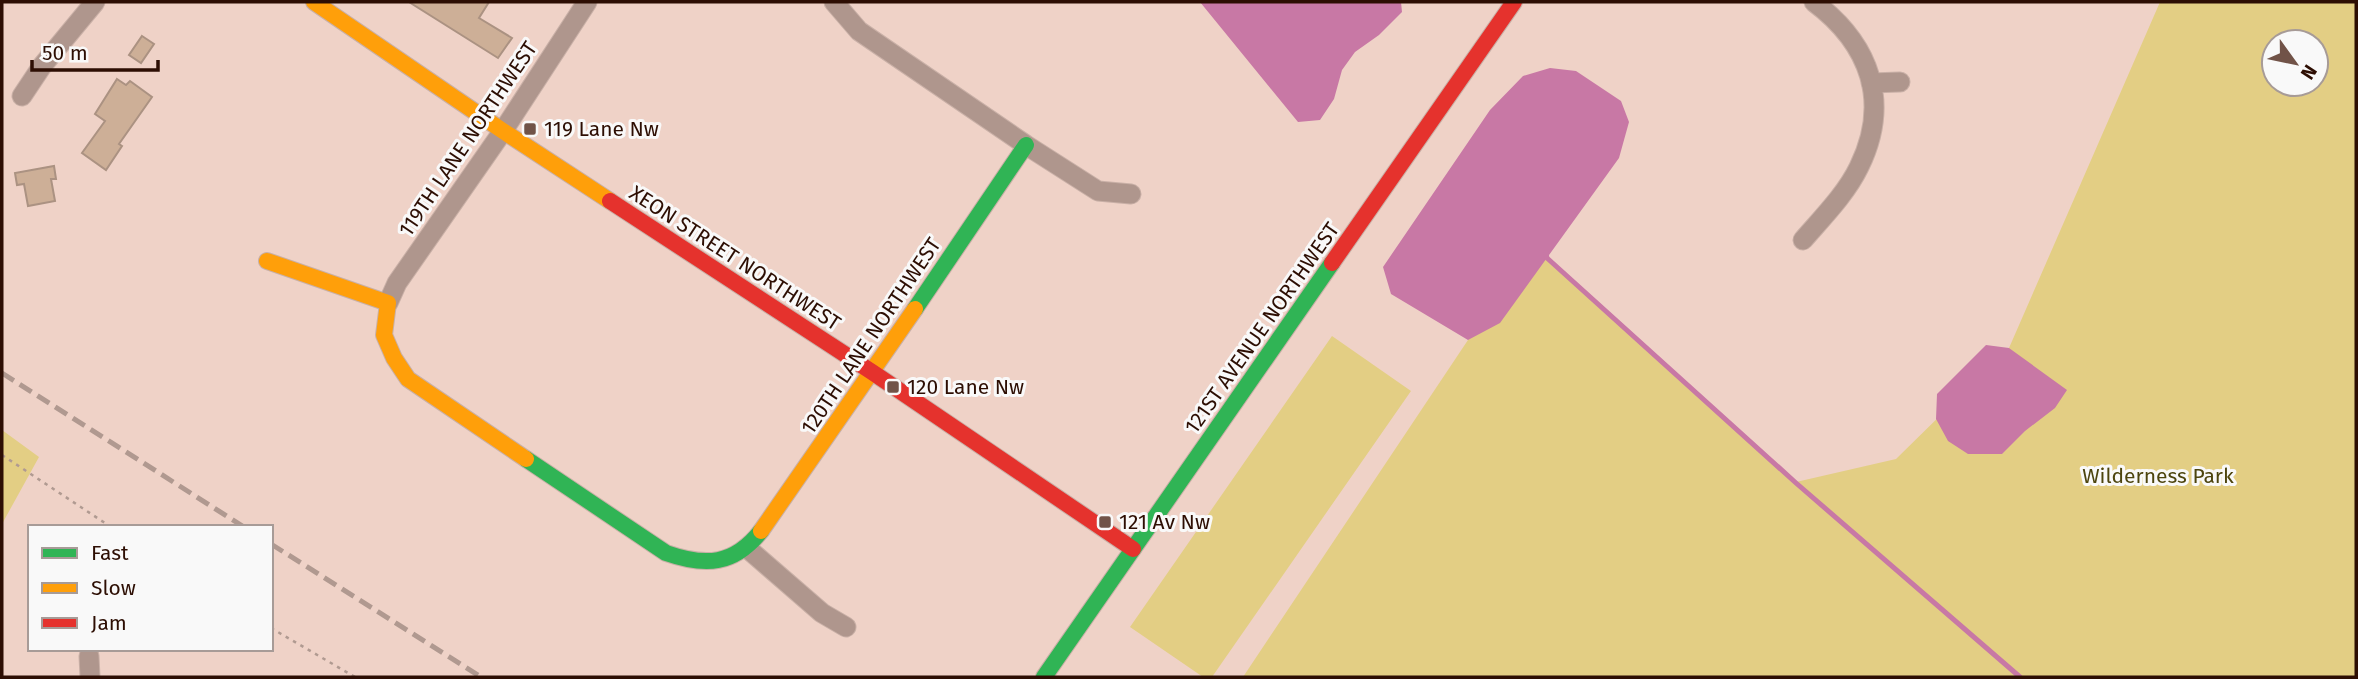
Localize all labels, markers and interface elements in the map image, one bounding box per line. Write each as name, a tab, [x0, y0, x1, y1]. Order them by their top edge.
scale bar	[32, 28, 158, 72]
north arrow	[2260, 28, 2330, 98]
street label: 119TH LANE NORTHWEST	[393, 37, 543, 241]
text: 50 m	[42, 40, 88, 66]
text: N	[2296, 60, 2322, 84]
place label: 119 Lane Nw	[544, 116, 659, 142]
marker: 119 Lane Nw	[522, 121, 538, 137]
street label: XEON STREET NORTHWEST	[624, 180, 846, 336]
street label: 121ST AVENUE NORTHWEST	[1179, 217, 1345, 439]
street label: 120TH LANE NORTHWEST	[796, 233, 947, 439]
place label: 120 Lane Nw	[907, 374, 1024, 400]
marker: 120 Lane Nw	[885, 379, 901, 395]
park label: Wilderness Park	[2082, 463, 2234, 489]
place label: 121 Av Nw	[1119, 509, 1210, 535]
marker: 121 Av Nw	[1097, 514, 1113, 530]
legend	[28, 525, 273, 651]
text: Fast	[91, 540, 129, 566]
text: Slow	[91, 575, 136, 601]
text: Jam	[91, 610, 127, 636]

